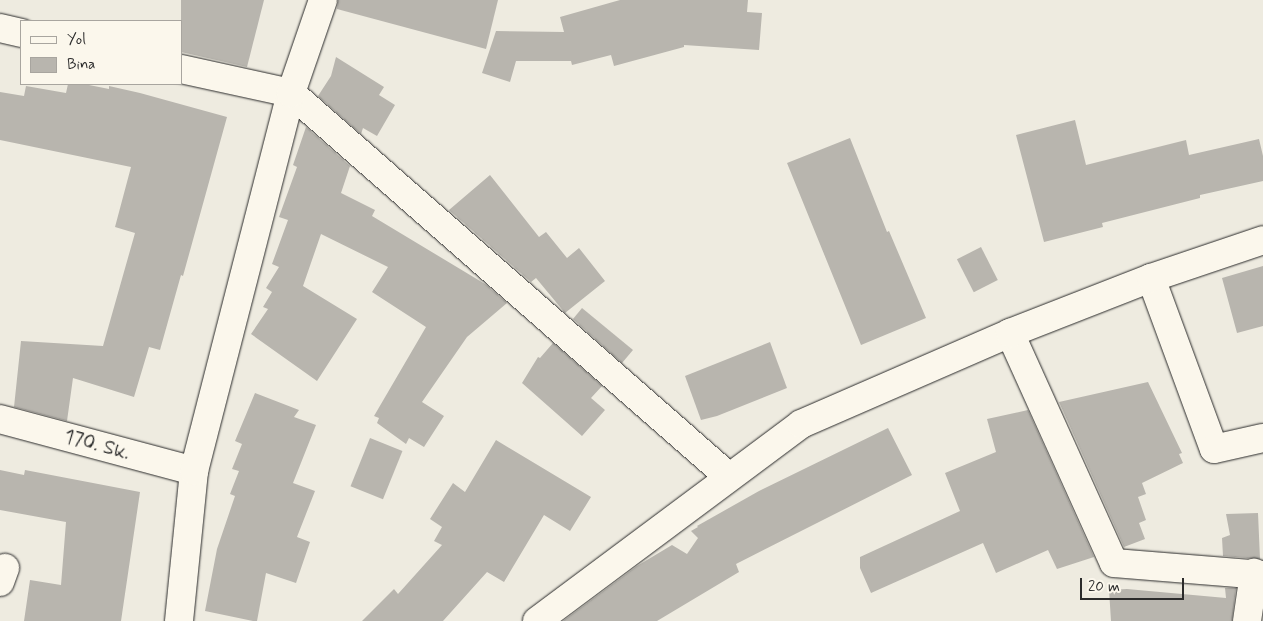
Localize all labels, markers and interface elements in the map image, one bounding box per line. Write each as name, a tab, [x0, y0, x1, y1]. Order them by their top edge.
legend	[20, 20, 182, 85]
text: Yol	[67, 30, 86, 50]
text: Bina	[67, 55, 95, 75]
street label: 170. Sk.	[61, 425, 133, 465]
scale bar	[1083, 568, 1187, 600]
text: 20 m	[1088, 577, 1120, 597]

